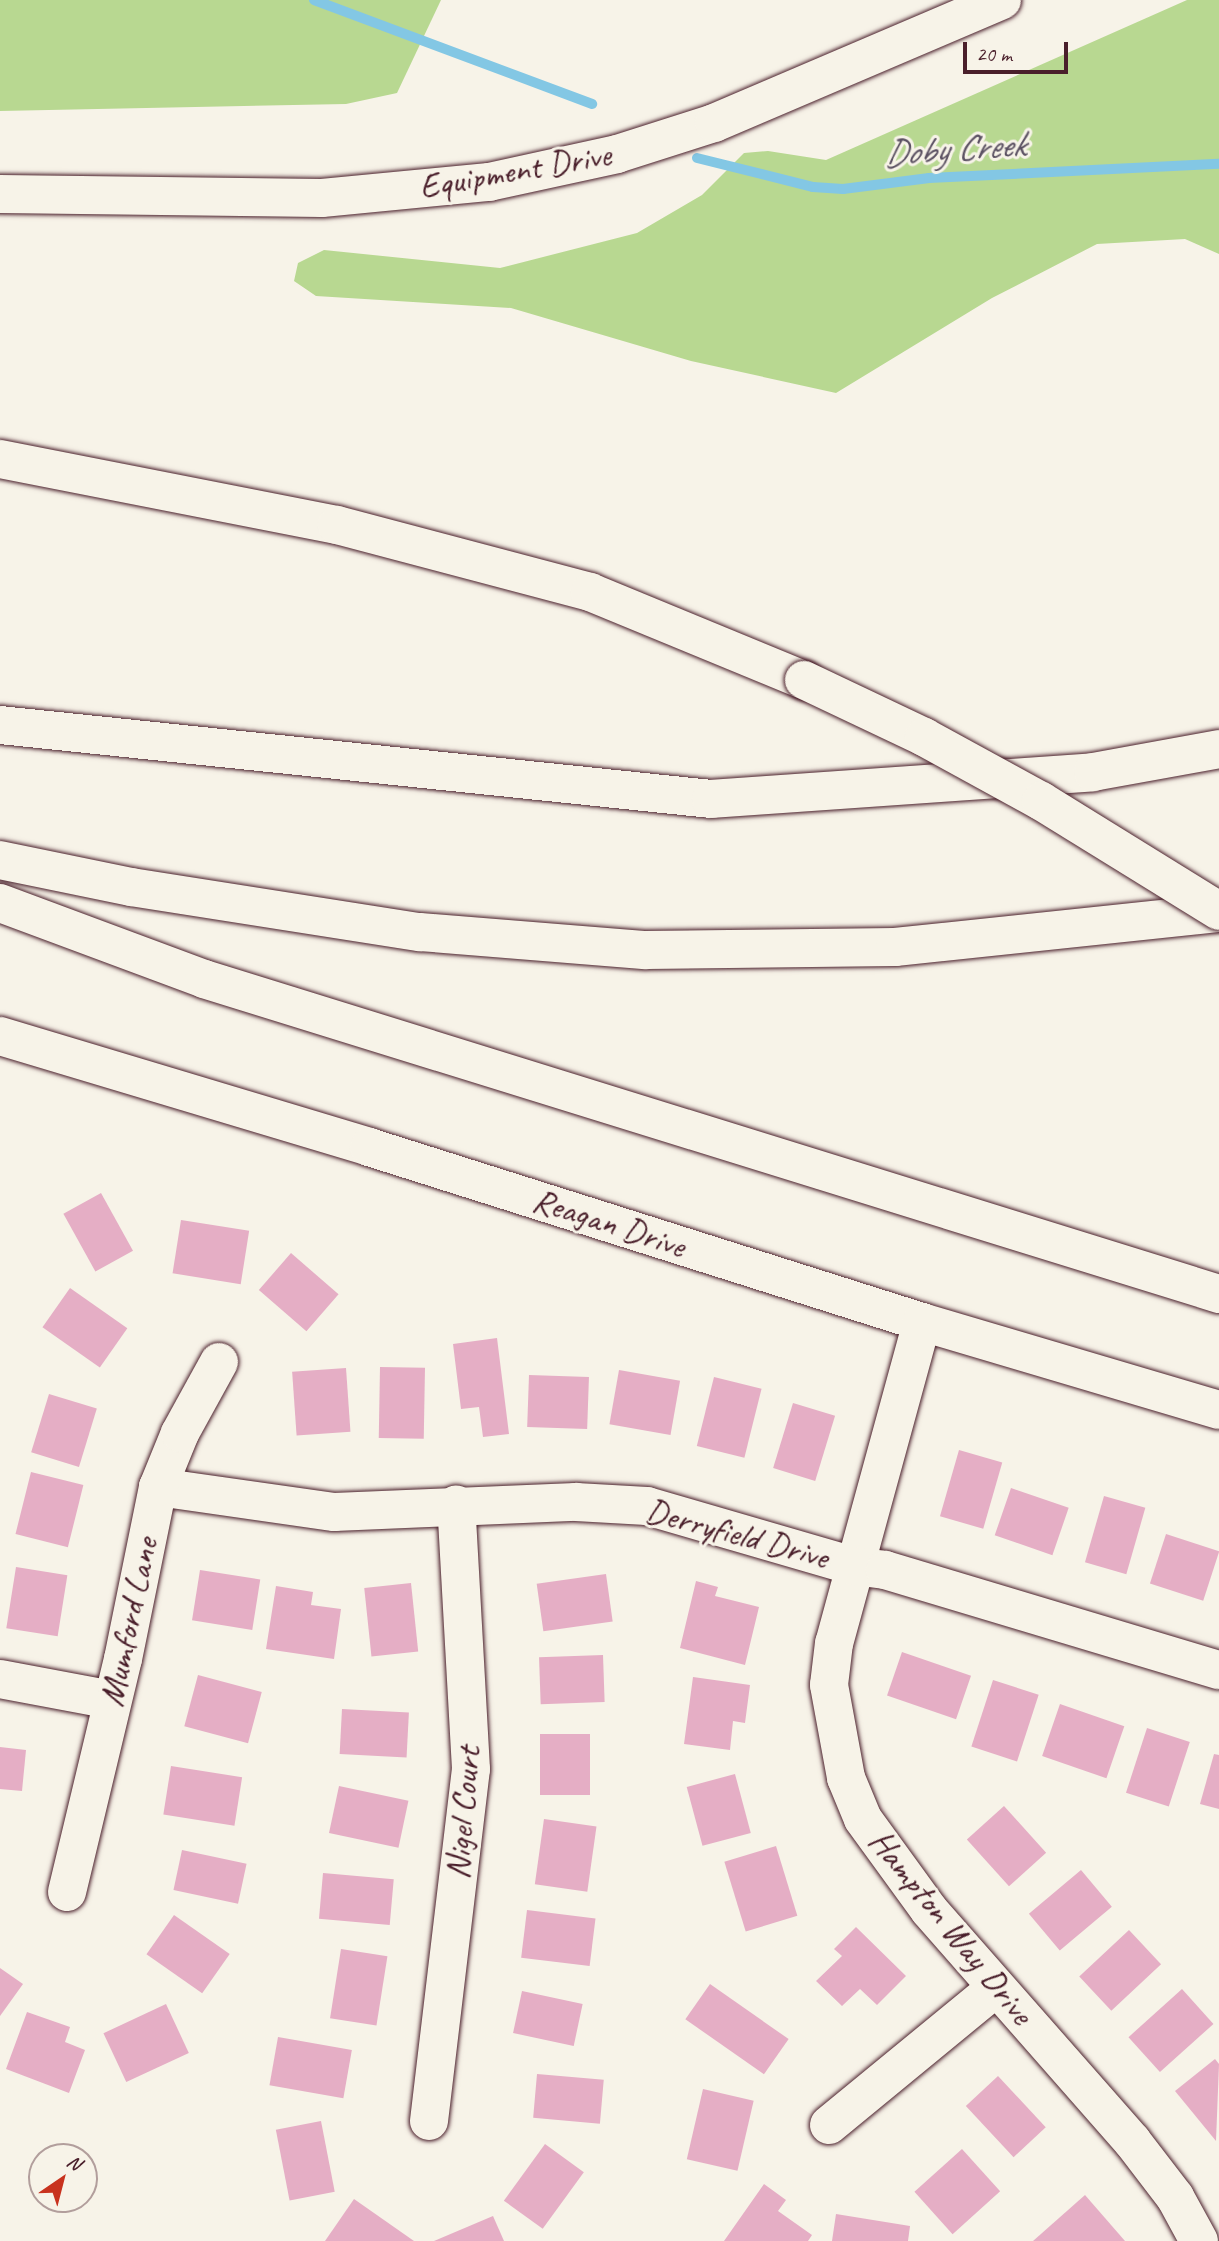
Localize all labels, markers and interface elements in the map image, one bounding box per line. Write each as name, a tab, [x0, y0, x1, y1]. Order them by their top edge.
scale bar	[967, 28, 1072, 72]
text: 20 m	[976, 41, 1012, 67]
water label: Doby Creek	[882, 122, 1026, 176]
street label: Equipment Drive	[416, 133, 614, 209]
street label: Reagan Drive	[528, 1179, 690, 1267]
street label: Derryfield Drive	[641, 1489, 833, 1579]
street label: Mumford Lane	[91, 1533, 167, 1711]
street label: Nigel Court	[436, 1745, 490, 1881]
street label: Hampton Way Drive	[859, 1821, 1043, 2033]
north arrow	[28, 2143, 98, 2213]
text: N	[62, 2149, 86, 2176]

